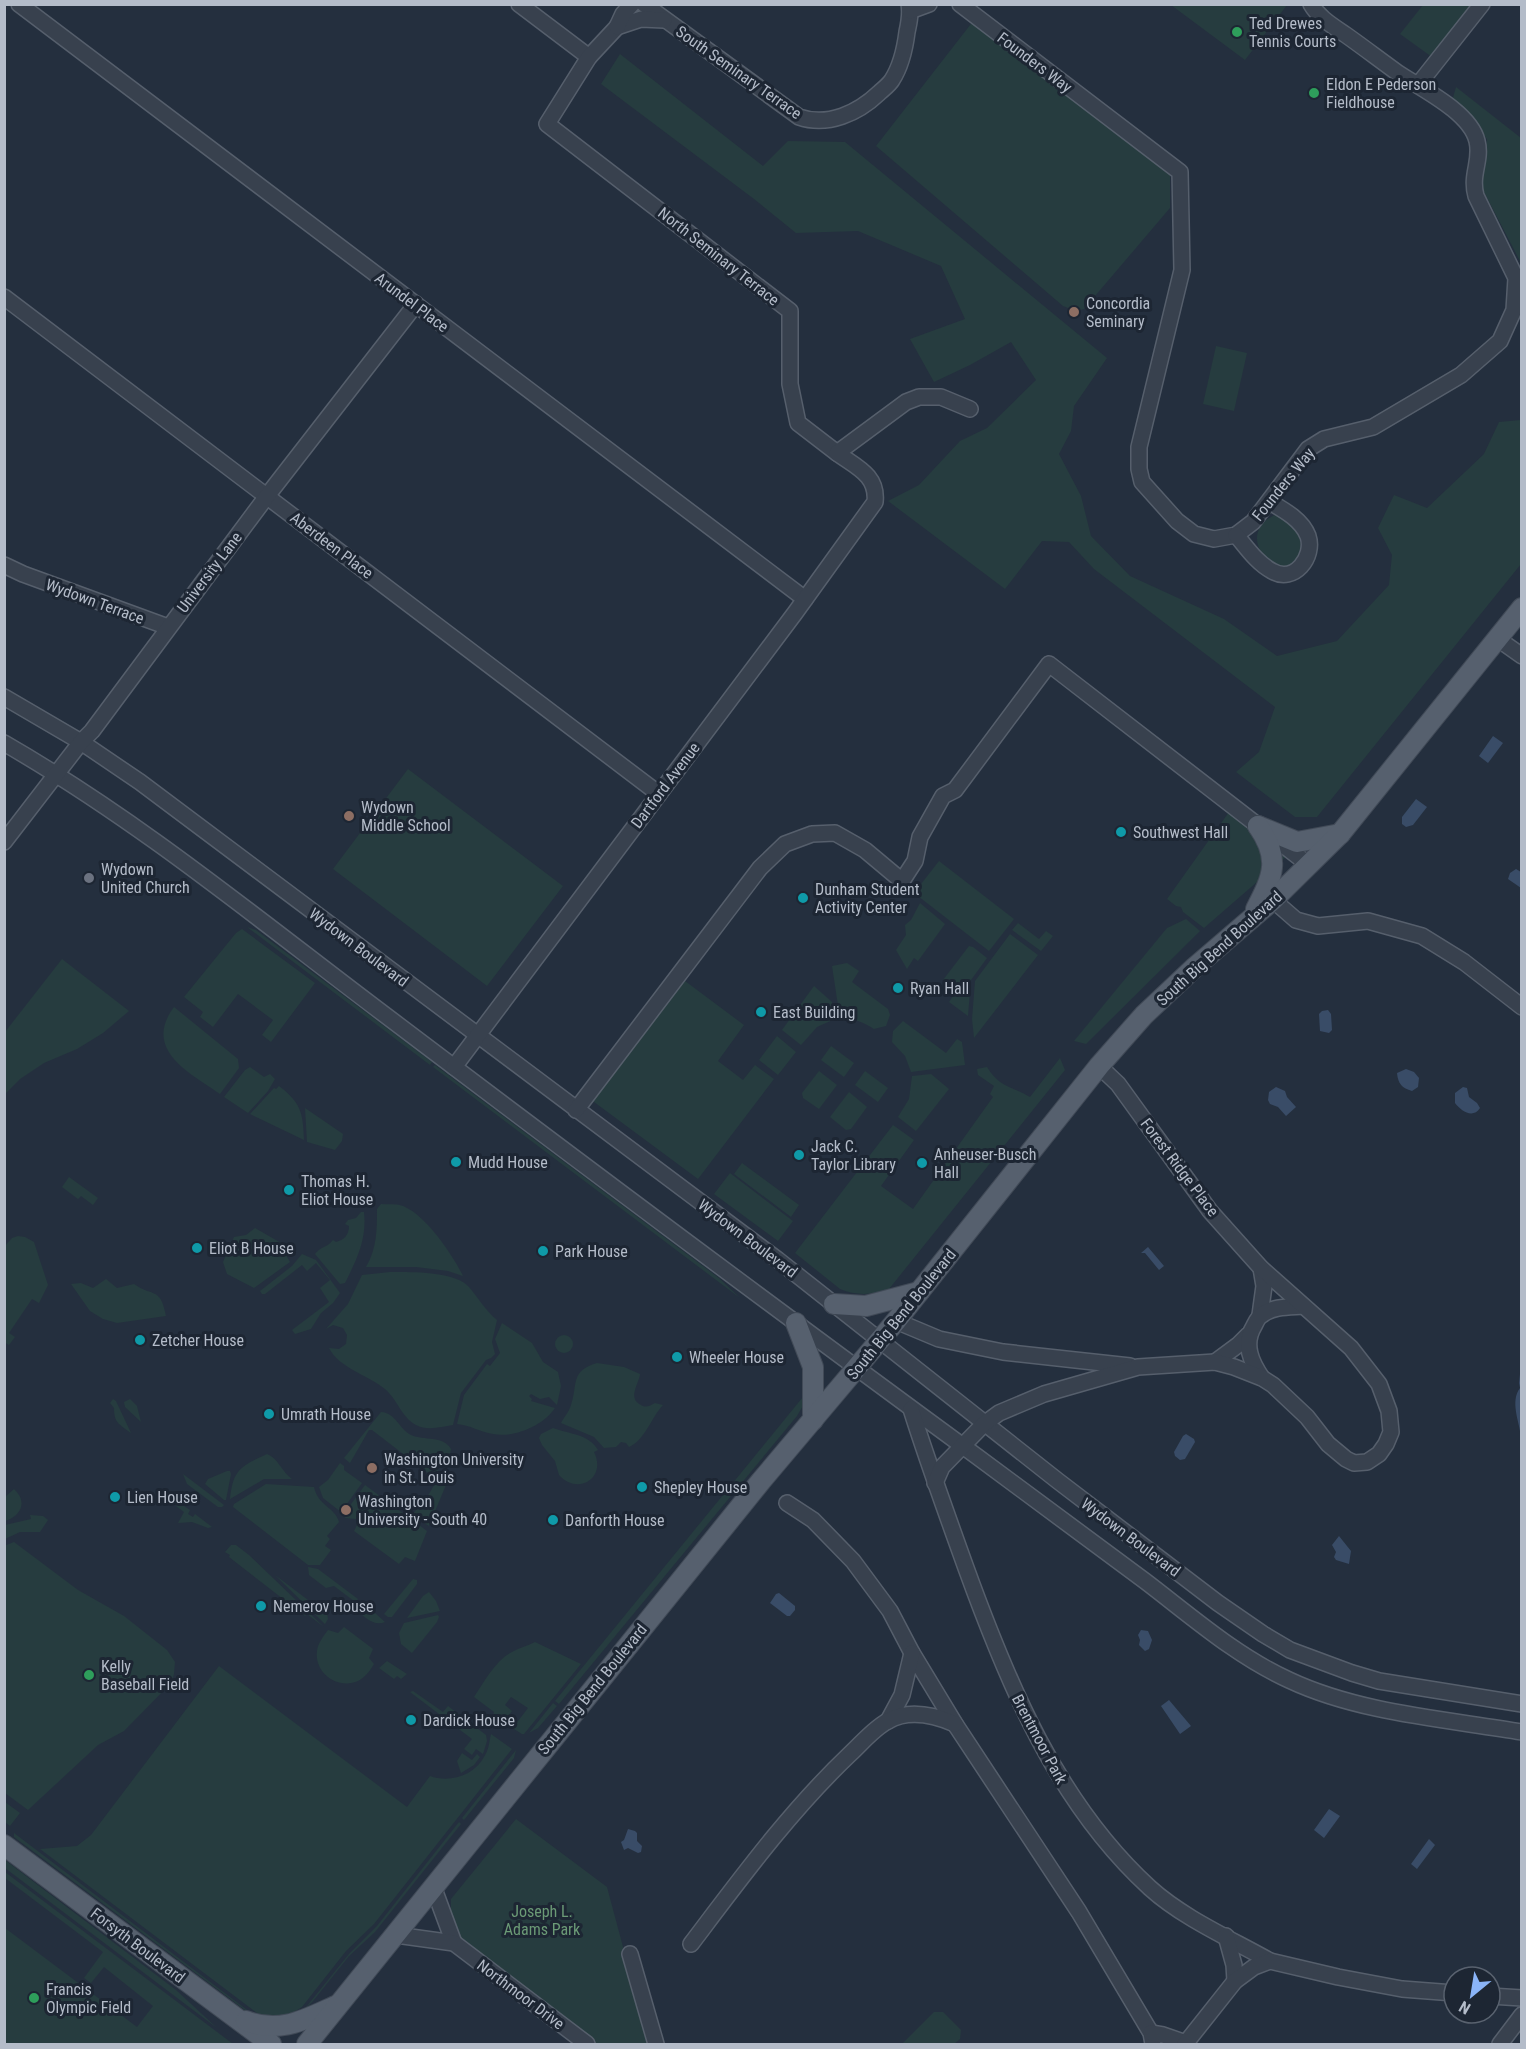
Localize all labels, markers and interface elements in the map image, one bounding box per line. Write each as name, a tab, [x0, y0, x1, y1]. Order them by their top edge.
place label: Ted Drewes Tennis Courts	[1249, 14, 1336, 51]
street label: South Seminary Terrace	[672, 22, 805, 123]
marker: Ted Drewes Tennis Courts	[1230, 25, 1244, 39]
street label: Founders Way	[994, 28, 1076, 97]
place label: Eldon E Pederson Fieldhouse	[1326, 75, 1436, 112]
marker: Eldon E Pederson Fieldhouse	[1307, 86, 1321, 100]
street label: North Seminary Terrace	[654, 203, 783, 310]
street label: Arundel Place	[371, 268, 452, 336]
place label: Concordia Seminary	[1086, 294, 1150, 331]
marker: Concordia Seminary	[1067, 305, 1081, 319]
street label: Founders Way	[1248, 444, 1319, 525]
street label: Aberdeen Place	[287, 508, 377, 583]
street label: University Lane	[173, 528, 246, 616]
street label: Wydown Terrace	[43, 575, 147, 628]
street label: Dartford Avenue	[627, 739, 704, 832]
place label: Wydown Middle School	[361, 798, 451, 835]
marker: Wydown Middle School	[342, 809, 356, 823]
place label: Southwest Hall	[1133, 823, 1228, 842]
marker: Southwest Hall	[1114, 825, 1128, 839]
place label: Wydown United Church	[101, 860, 190, 897]
marker: Wydown United Church	[82, 871, 96, 885]
place label: Dunham Student Activity Center	[815, 880, 920, 917]
street label: South Big Bend Boulevard	[1153, 887, 1286, 1010]
marker: Dunham Student Activity Center	[796, 891, 810, 905]
street label: Wydown Boulevard	[305, 904, 412, 991]
place label: Ryan Hall	[910, 979, 969, 998]
marker: Ryan Hall	[891, 981, 905, 995]
place label: East Building	[773, 1003, 855, 1022]
marker: East Building	[754, 1005, 768, 1019]
street label: Forest Ridge Place	[1137, 1115, 1223, 1220]
place label: Jack C. Taylor Library	[811, 1137, 896, 1174]
place label: Anheuser-Busch Hall	[934, 1145, 1036, 1182]
marker: Jack C. Taylor Library	[792, 1148, 806, 1162]
place label: Mudd House	[468, 1153, 548, 1172]
marker: Mudd House	[449, 1155, 463, 1169]
marker: Anheuser-Busch Hall	[915, 1156, 929, 1170]
place label: Thomas H. Eliot House	[301, 1172, 373, 1209]
marker: Thomas H. Eliot House	[282, 1183, 296, 1197]
street label: Wydown Boulevard	[694, 1195, 801, 1282]
place label: Eliot B House	[209, 1239, 294, 1258]
marker: Eliot B House	[190, 1241, 204, 1255]
place label: Park House	[555, 1242, 628, 1261]
marker: Park House	[536, 1244, 550, 1258]
street label: South Big Bend Boulevard	[843, 1245, 960, 1383]
place label: Zetcher House	[152, 1331, 244, 1350]
marker: Zetcher House	[133, 1333, 147, 1347]
place label: Wheeler House	[689, 1348, 784, 1367]
marker: Wheeler House	[670, 1350, 684, 1364]
place label: Umrath House	[281, 1405, 371, 1424]
marker: Umrath House	[262, 1407, 276, 1421]
place label: Washington University in St. Louis	[384, 1450, 524, 1487]
marker: Washington University in St. Louis	[365, 1461, 379, 1475]
place label: Shepley House	[654, 1478, 747, 1497]
marker: Shepley House	[635, 1480, 649, 1494]
place label: Lien House	[127, 1488, 198, 1507]
marker: Lien House	[108, 1490, 122, 1504]
place label: Washington University - South 40	[358, 1492, 487, 1529]
street label: Wydown Boulevard	[1077, 1494, 1184, 1581]
marker: Washington University - South 40	[339, 1503, 353, 1517]
place label: Danforth House	[565, 1511, 665, 1530]
marker: Danforth House	[546, 1513, 560, 1527]
place label: Nemerov House	[273, 1597, 374, 1616]
marker: Nemerov House	[254, 1599, 268, 1613]
street label: South Big Bend Boulevard	[534, 1620, 651, 1758]
place label: Kelly Baseball Field	[101, 1657, 189, 1694]
marker: Kelly Baseball Field	[82, 1668, 96, 1682]
street label: Brentmoor Park	[1008, 1691, 1071, 1788]
place label: Dardick House	[423, 1711, 515, 1730]
marker: Dardick House	[404, 1713, 418, 1727]
park label: Joseph L. Adams Park	[504, 1902, 581, 1939]
street label: Forsyth Boulevard	[87, 1904, 189, 1987]
street label: Northmoor Drive	[473, 1955, 568, 2033]
north arrow	[1442, 1965, 1502, 2025]
place label: Francis Olympic Field	[46, 1980, 131, 2017]
marker: Francis Olympic Field	[27, 1991, 41, 2005]
text: N	[1456, 1997, 1474, 2018]

